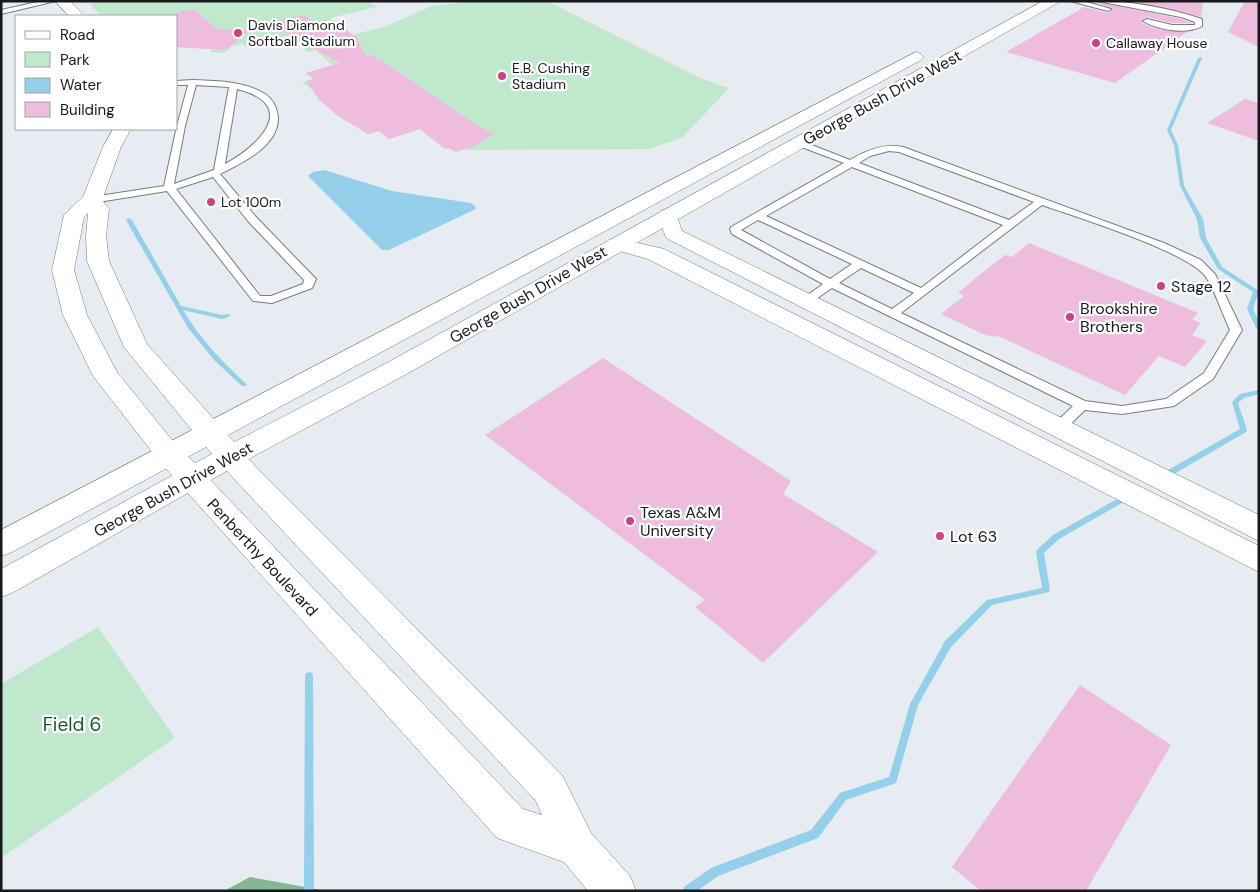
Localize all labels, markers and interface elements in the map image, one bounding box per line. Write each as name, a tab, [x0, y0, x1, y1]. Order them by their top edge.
legend	[15, 15, 178, 130]
place label: Davis Diamond Softball Stadium	[248, 16, 355, 50]
text: Road	[60, 25, 95, 45]
marker: Davis Diamond Softball Stadium	[232, 27, 244, 39]
place label: Callaway House	[1106, 34, 1208, 52]
marker: Callaway House	[1090, 37, 1102, 49]
street label: George Bush Drive West	[799, 45, 965, 150]
text: Park	[60, 50, 90, 70]
place label: E.B. Cushing Stadium	[512, 59, 590, 93]
marker: E.B. Cushing Stadium	[496, 70, 508, 82]
text: Water	[60, 75, 102, 95]
text: Building	[60, 100, 115, 120]
place label: Lot 100m	[221, 193, 281, 211]
marker: Lot 100m	[205, 196, 217, 208]
street label: George Bush Drive West	[446, 241, 611, 348]
place label: Stage 12	[1171, 276, 1231, 297]
marker: Stage 12	[1155, 280, 1167, 292]
place label: Brookshire Brothers	[1080, 298, 1158, 337]
marker: Brookshire Brothers	[1064, 311, 1076, 323]
street label: George Bush Drive West	[90, 437, 256, 542]
street label: Penberthy Boulevard	[203, 494, 323, 621]
place label: Texas A&M University	[640, 502, 721, 541]
marker: Texas A&M University	[624, 515, 636, 527]
place label: Lot 63	[950, 526, 997, 547]
marker: Lot 63	[934, 530, 946, 542]
park label: Field 6	[43, 712, 101, 737]

